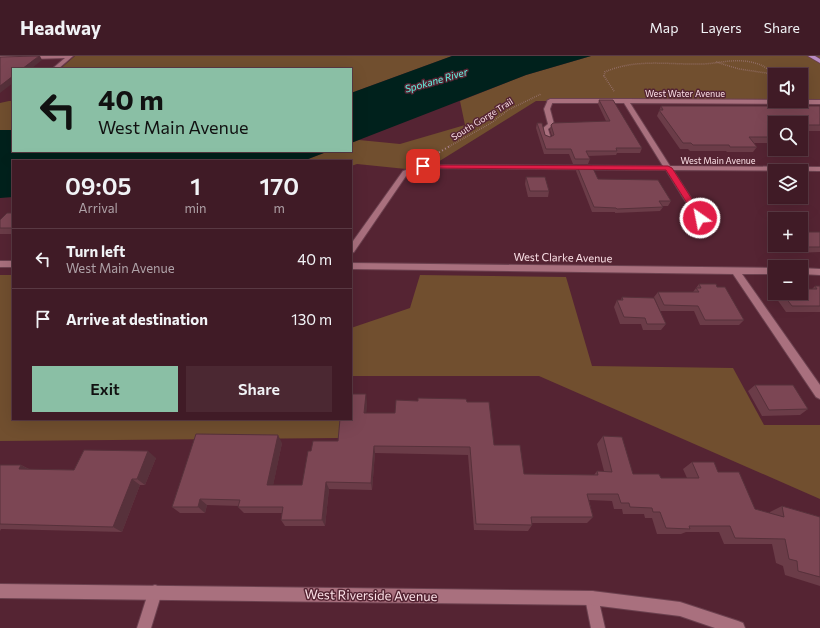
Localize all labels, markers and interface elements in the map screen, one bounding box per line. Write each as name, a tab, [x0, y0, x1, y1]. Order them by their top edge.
text: Headway	[20, 16, 101, 39]
text: Map	[650, 19, 678, 36]
text: Layers	[700, 19, 742, 36]
text: Share	[764, 19, 800, 36]
water label: Spokane River	[403, 65, 470, 95]
map controls	[768, 68, 808, 300]
button: sound	[768, 68, 808, 108]
text: 40 m	[98, 82, 164, 116]
icon: left	[32, 84, 84, 136]
street label: West Water Avenue	[645, 88, 725, 99]
street label: South Gorge Trail	[449, 96, 515, 142]
text: West Main Avenue	[98, 116, 248, 138]
button: search	[768, 116, 808, 156]
pin	[406, 149, 440, 183]
icon: arrive	[412, 155, 434, 177]
street label: West Main Avenue	[680, 155, 756, 166]
button: layers	[768, 164, 808, 204]
text: 09:05	[65, 171, 131, 200]
text: 1	[190, 171, 201, 200]
text: 170	[260, 171, 299, 200]
position arrow	[679, 197, 721, 239]
text: Arrival	[79, 200, 118, 216]
text: min	[184, 200, 207, 216]
text: m	[274, 200, 285, 216]
button: +	[768, 212, 808, 252]
text: Turn left	[66, 242, 125, 260]
icon: left	[32, 248, 54, 270]
text: 40 m	[297, 250, 332, 268]
street label: West Clarke Avenue	[514, 250, 613, 264]
text: West Main Avenue	[66, 260, 175, 276]
button: −	[768, 260, 808, 300]
icon: arrive	[32, 308, 54, 330]
text: Arrive at destination	[66, 310, 208, 328]
text: 130 m	[291, 310, 332, 328]
button: Exit	[32, 366, 178, 412]
button: Share	[186, 366, 332, 412]
street label: West Riverside Avenue	[305, 586, 438, 604]

